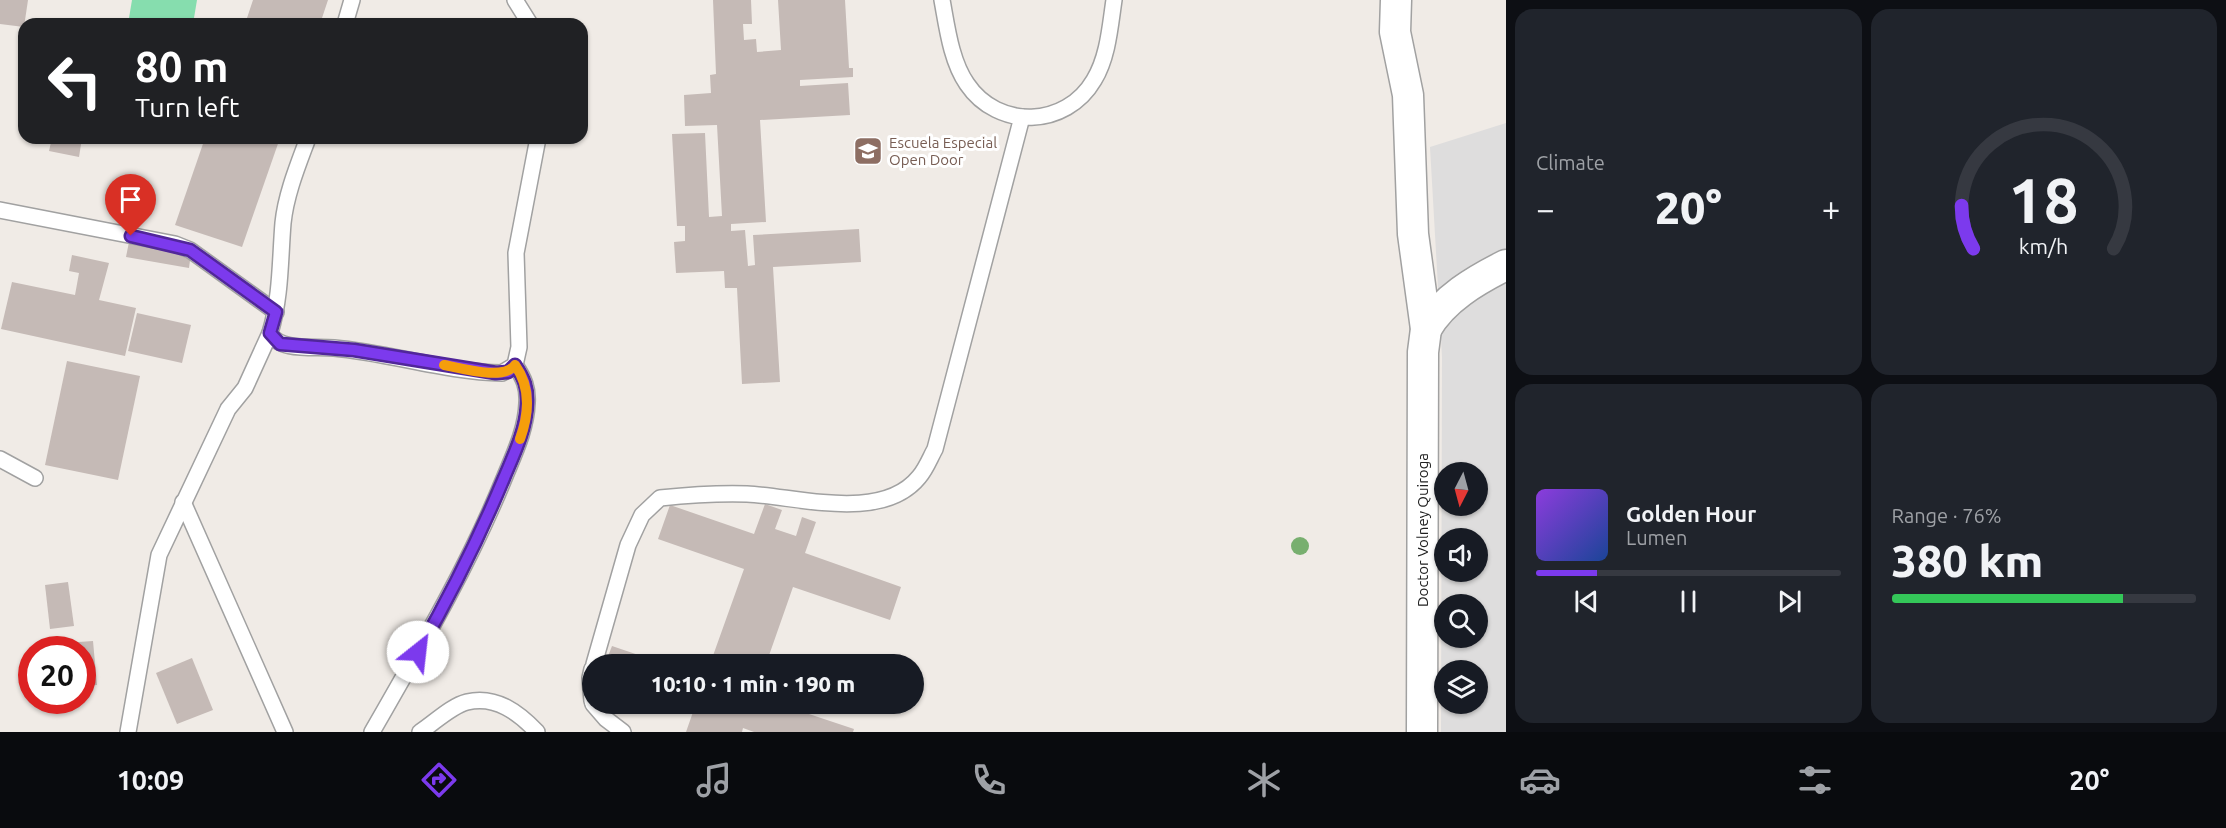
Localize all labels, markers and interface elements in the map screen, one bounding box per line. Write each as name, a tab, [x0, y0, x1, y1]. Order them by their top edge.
icon: left	[36, 42, 114, 120]
text: 80 m	[135, 43, 229, 90]
text: Turn left	[135, 92, 239, 122]
place label: Escuela Especial Open Door	[889, 134, 997, 168]
school or university icon: Escuela Especial Open Door	[852, 135, 884, 167]
text: Climate	[1536, 151, 1605, 174]
text: 18	[2009, 165, 2079, 235]
pin	[105, 174, 156, 236]
text: 20°	[1655, 182, 1722, 233]
icon: arrive	[114, 183, 147, 216]
text: −	[1536, 190, 1555, 227]
text: +	[1822, 190, 1840, 227]
text: km/h	[2019, 234, 2068, 258]
street label: Doctor Volney Quiroga	[1414, 453, 1431, 607]
north arrow	[1434, 462, 1488, 516]
map controls	[1434, 462, 1488, 714]
text: Golden Hour	[1626, 501, 1756, 526]
text: Range · 76%	[1892, 504, 2002, 527]
text: Lumen	[1626, 526, 1687, 549]
button: sound	[1434, 528, 1488, 582]
text: 380 km	[1892, 535, 2043, 586]
icon: previous	[1570, 585, 1603, 618]
icon: pause	[1672, 585, 1705, 618]
icon: next	[1773, 585, 1806, 618]
button: search	[1434, 594, 1488, 648]
position arrow	[386, 620, 450, 684]
speed limit sign: 20	[18, 636, 96, 714]
button: layers	[1434, 660, 1488, 714]
text: 10:10 · 1 min · 190 m	[651, 671, 855, 696]
icon: directions	[418, 759, 460, 801]
icon: music	[693, 759, 735, 801]
icon: phone	[968, 759, 1010, 801]
icon: climate	[1243, 759, 1285, 801]
icon: car	[1519, 759, 1561, 801]
icon: filters	[1794, 759, 1836, 801]
text: 10:09	[117, 765, 184, 795]
text: 20°	[2069, 765, 2109, 795]

